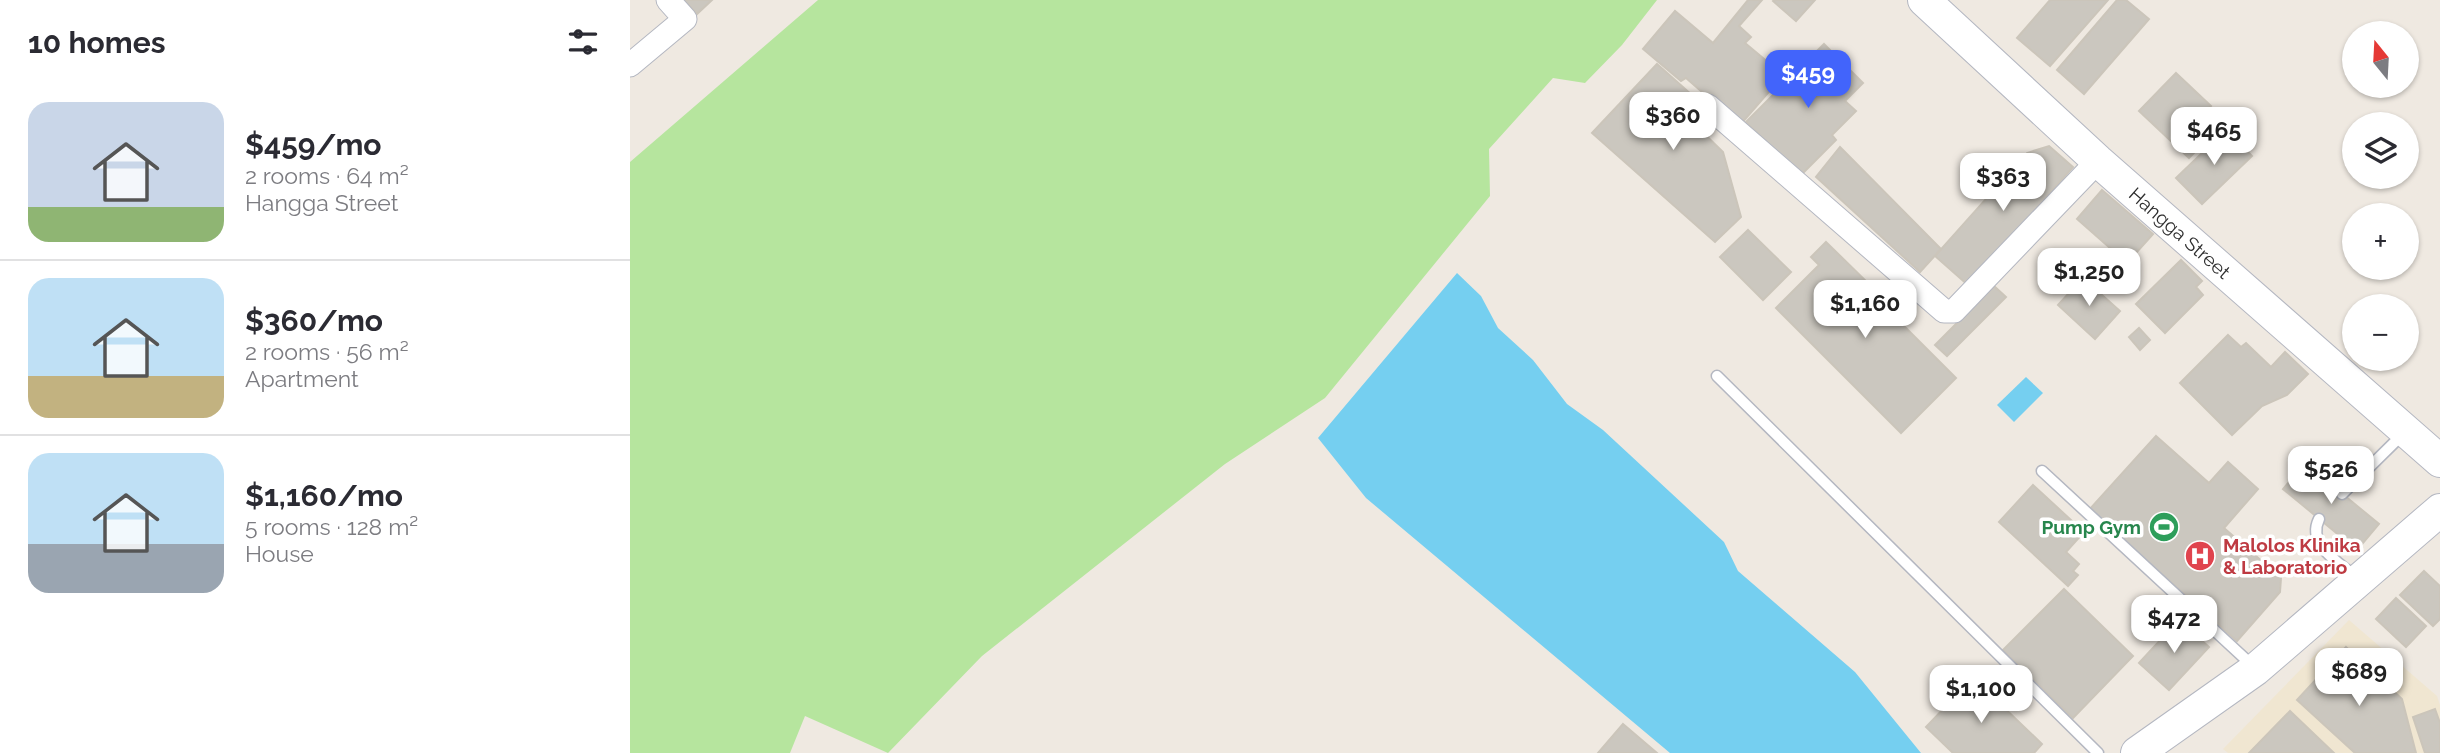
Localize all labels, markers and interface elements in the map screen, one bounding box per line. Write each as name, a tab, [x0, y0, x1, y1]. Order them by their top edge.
north arrow	[2342, 21, 2418, 98]
map controls	[2342, 21, 2419, 371]
icon: filters	[564, 23, 602, 61]
text: 10 homes	[28, 25, 165, 60]
pin: $459	[1767, 50, 1849, 110]
text: $459	[1781, 59, 1835, 86]
pin: $360	[1632, 92, 1714, 152]
text: $360	[1645, 101, 1701, 128]
pin: $465	[2173, 108, 2255, 167]
button: layers	[2342, 112, 2419, 189]
text: $465	[2187, 116, 2241, 143]
text: $459/mo	[245, 127, 382, 162]
icon: home	[84, 130, 168, 214]
pin: $363	[1962, 154, 2044, 213]
text: 2 rooms · 64 m²	[245, 162, 409, 189]
text: $363	[1976, 162, 2030, 189]
street label: Hangga Street	[2125, 183, 2235, 283]
text: Hangga Street	[245, 189, 398, 216]
button: +	[2342, 203, 2419, 280]
pin: $1,250	[2032, 248, 2146, 308]
text: $1,250	[2053, 257, 2125, 284]
pin: $1,160	[1808, 280, 1922, 340]
text: $1,160	[1830, 289, 1900, 316]
button: −	[2342, 294, 2419, 371]
text: $360/mo	[245, 303, 383, 338]
icon: home	[84, 306, 168, 390]
text: 2 rooms · 56 m²	[245, 338, 409, 365]
text: Apartment	[245, 365, 359, 392]
pin: $526	[2290, 447, 2372, 506]
text: $526	[2304, 455, 2358, 482]
text: $1,160/mo	[245, 478, 403, 513]
icon: home	[84, 481, 168, 565]
sports icon: Pump Gym	[2147, 510, 2181, 544]
text: 5 rooms · 128 m²	[245, 513, 418, 540]
place label: Pump Gym	[2041, 516, 2141, 538]
place label: Malolos Klinika & Laboratorio	[2223, 534, 2361, 578]
hospital icon: Malolos Klinika & Laboratorio	[2183, 539, 2217, 573]
text: House	[245, 540, 314, 567]
pin: $472	[2133, 596, 2215, 655]
text: $472	[2147, 604, 2201, 631]
pin: $689	[2318, 648, 2400, 708]
text: $689	[2331, 657, 2387, 684]
pin: $1,100	[1924, 666, 2038, 725]
text: $1,100	[1946, 674, 2016, 701]

